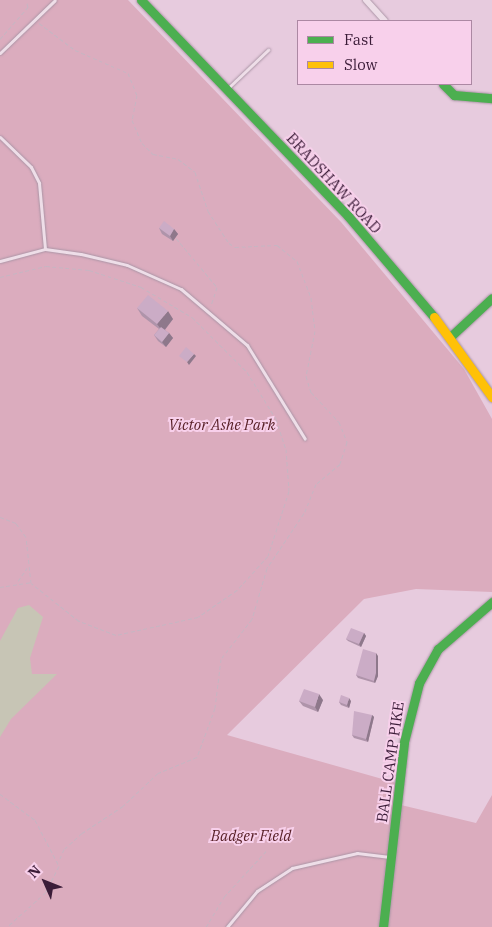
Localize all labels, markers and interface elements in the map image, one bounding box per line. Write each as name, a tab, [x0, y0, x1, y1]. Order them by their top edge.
legend	[297, 20, 472, 85]
text: Fast	[344, 30, 374, 49]
text: Slow	[344, 55, 377, 74]
street label: BRADSHAW ROAD	[283, 129, 385, 237]
park label: Victor Ashe Park	[169, 416, 275, 434]
street label: BALL CAMP PIKE	[373, 700, 407, 824]
park label: Badger Field	[211, 827, 291, 845]
north arrow	[20, 857, 70, 907]
text: N	[24, 861, 45, 882]

